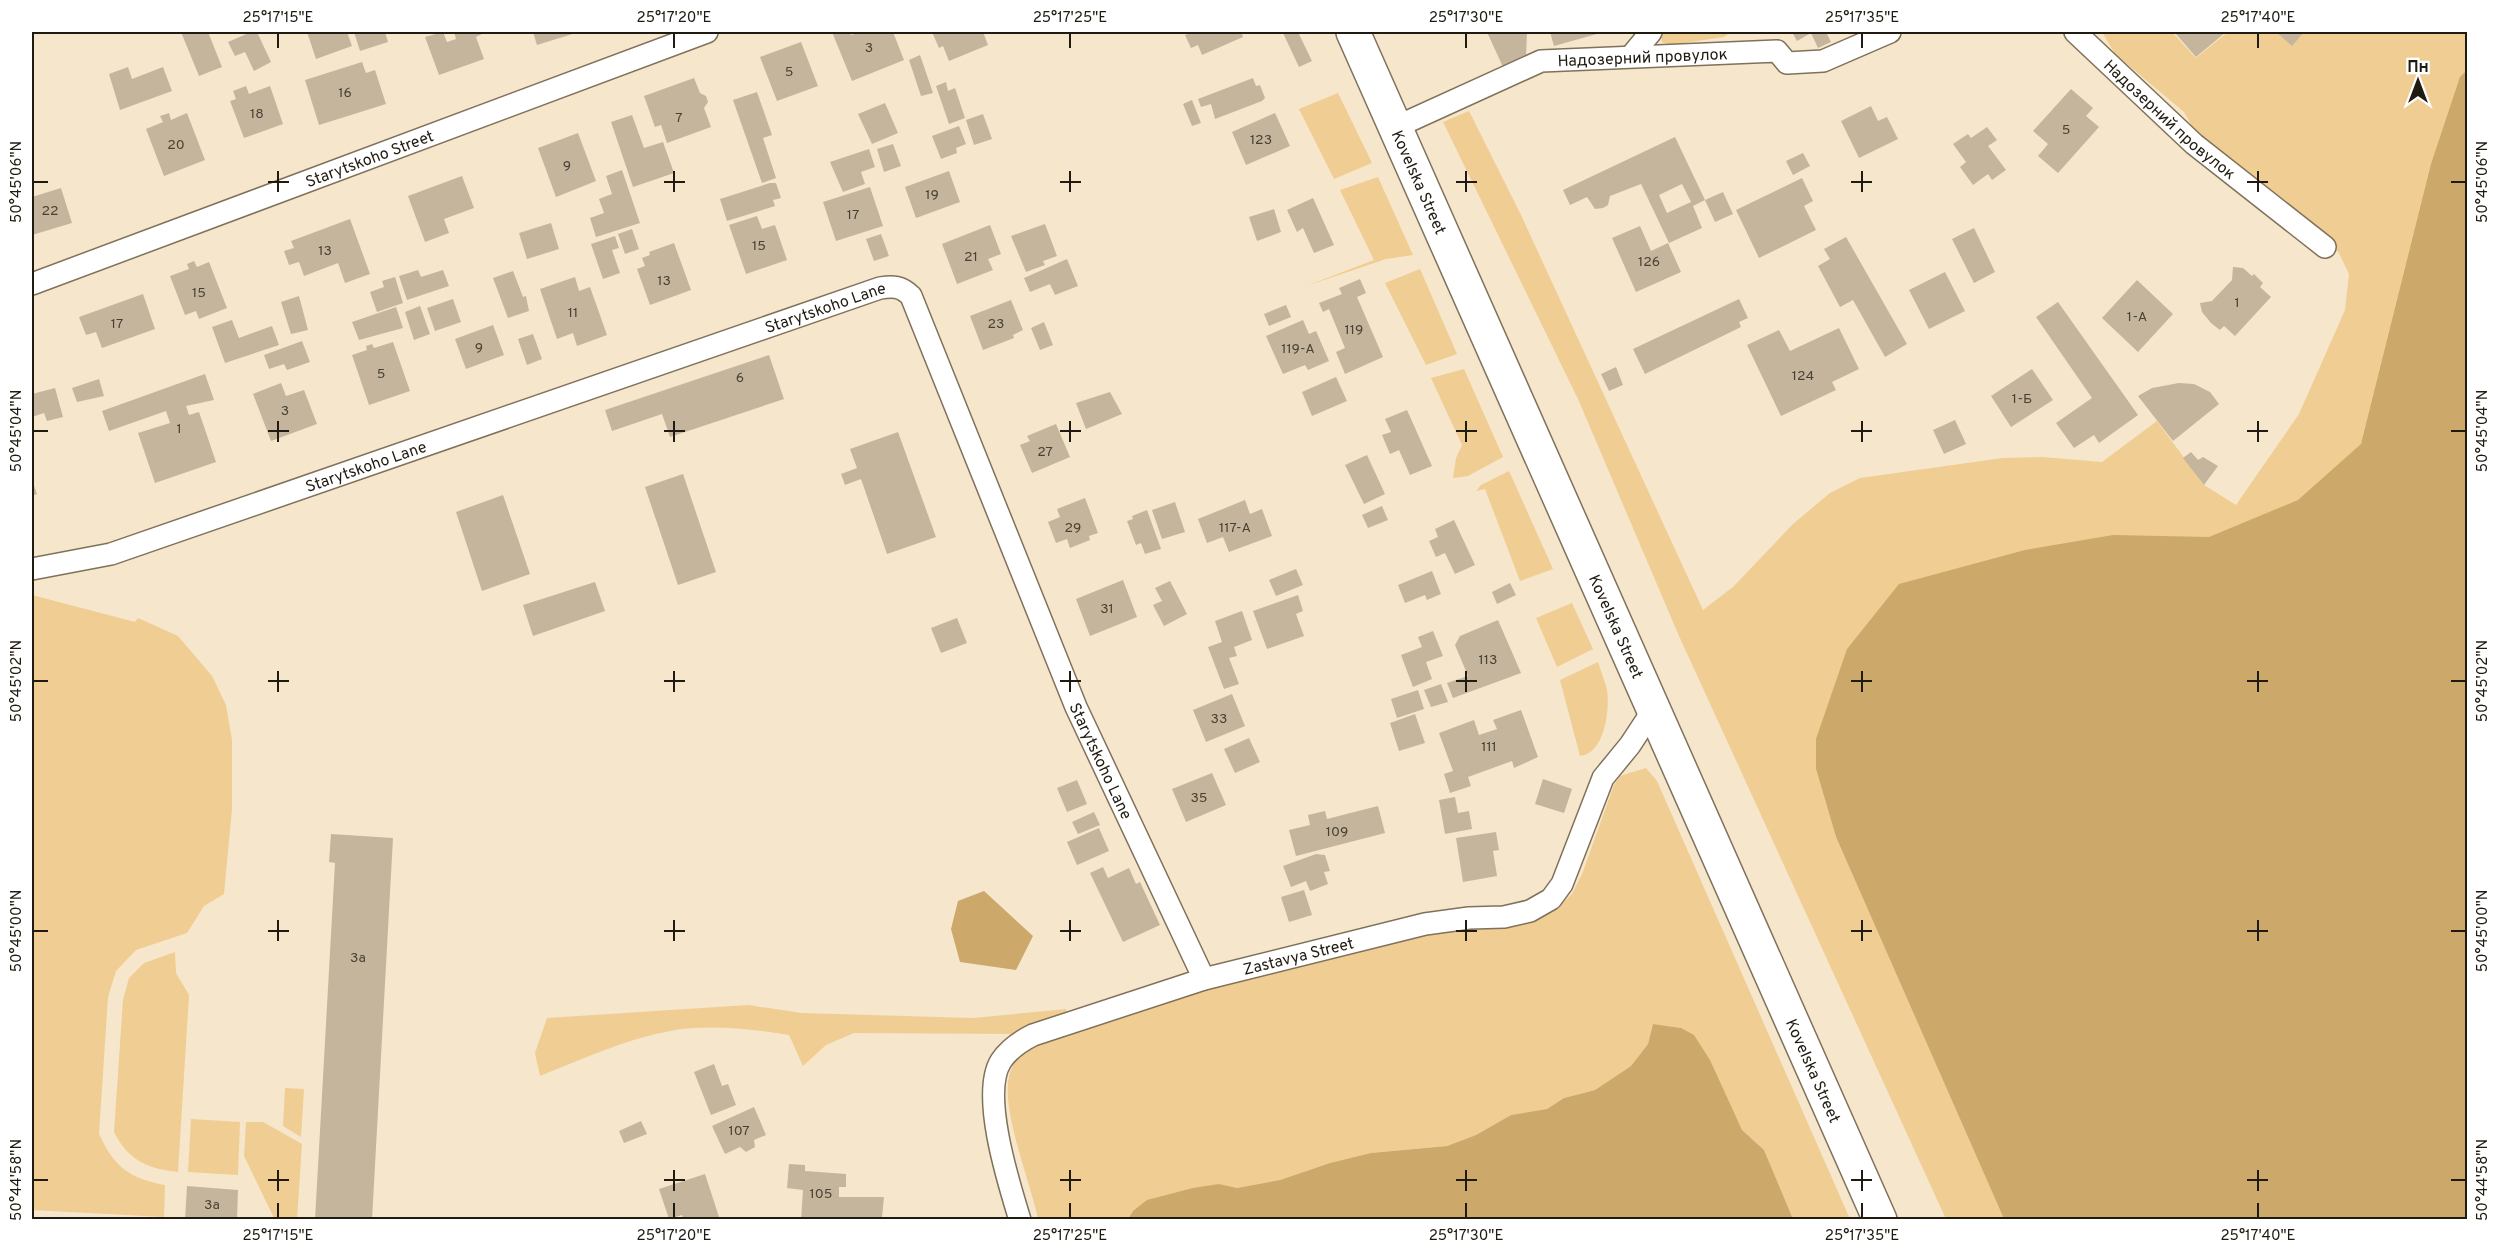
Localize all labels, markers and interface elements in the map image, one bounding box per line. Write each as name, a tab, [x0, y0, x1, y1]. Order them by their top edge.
text: 25°17'15"E	[242, 9, 314, 28]
text: 25°17'20"E	[636, 9, 712, 28]
text: 25°17'25"E	[1033, 9, 1107, 28]
text: 25°17'30"E	[1429, 9, 1503, 28]
text: 25°17'35"E	[1825, 9, 1899, 28]
text: 25°17'40"E	[2220, 9, 2296, 28]
house number: 3	[865, 40, 873, 57]
street label: Надозерний провулок	[1557, 45, 1728, 72]
north arrow	[2388, 51, 2448, 111]
street label: Надозерний провулок	[2099, 56, 2239, 185]
text: Пн	[2407, 58, 2429, 78]
house number: 5	[785, 64, 793, 81]
house number: 16	[338, 85, 352, 102]
house number: 18	[250, 106, 264, 123]
house number: 7	[675, 110, 683, 127]
house number: 5	[2062, 122, 2070, 139]
street label: Starytskoho Street	[303, 127, 437, 193]
street label: Kovelska Street	[1386, 128, 1449, 238]
house number: 123	[1250, 132, 1272, 149]
house number: 20	[167, 137, 185, 154]
text: 50°45'06"N	[8, 141, 27, 223]
text: 50°45'06"N	[2474, 141, 2493, 223]
house number: 9	[563, 158, 571, 175]
house number: 19	[925, 187, 939, 204]
house number: 22	[41, 203, 59, 220]
house number: 17	[847, 207, 859, 224]
house number: 15	[752, 238, 766, 255]
house number: 13	[318, 243, 332, 260]
house number: 21	[964, 249, 978, 266]
house number: 126	[1638, 254, 1660, 271]
house number: 13	[657, 273, 671, 290]
street label: Starytskoho Lane	[763, 279, 887, 339]
house number: 15	[192, 285, 206, 302]
house number: 1	[2234, 295, 2240, 312]
house number: 11	[568, 305, 578, 322]
house number: 1-А	[2127, 309, 2147, 326]
house number: 17	[111, 316, 123, 333]
house number: 23	[988, 316, 1005, 333]
house number: 119	[1345, 322, 1363, 339]
house number: 9	[475, 340, 483, 357]
house number: 119-А	[1281, 341, 1315, 358]
house number: 5	[377, 366, 385, 383]
house number: 124	[1792, 368, 1814, 385]
house number: 6	[736, 370, 744, 387]
text: 50°45'04"N	[8, 390, 27, 472]
text: 50°45'04"N	[2474, 390, 2493, 472]
house number: 1-Б	[2012, 391, 2032, 408]
house number: 3	[281, 403, 289, 420]
house number: 1	[176, 421, 182, 438]
street label: Starytskoho Lane	[303, 438, 430, 498]
house number: 27	[1037, 444, 1053, 461]
house number: 29	[1065, 520, 1081, 537]
house number: 117-А	[1219, 520, 1251, 537]
street label: Kovelska Street	[1583, 572, 1647, 682]
house number: 31	[1100, 601, 1114, 618]
text: 50°45'02"N	[8, 640, 27, 722]
text: 50°45'02"N	[2474, 640, 2493, 722]
house number: 113	[1479, 652, 1497, 669]
street label: Starytskoho Lane	[1063, 700, 1136, 823]
house number: 33	[1211, 711, 1227, 728]
house number: 111	[1481, 739, 1497, 756]
house number: 35	[1190, 790, 1208, 807]
house number: 109	[1326, 824, 1348, 841]
text: 50°45'00"N	[8, 890, 27, 972]
text: 50°45'00"N	[2474, 890, 2493, 972]
street label: Zastavya Street	[1241, 934, 1356, 981]
house number: 3а	[350, 950, 366, 967]
street label: Kovelska Street	[1780, 1016, 1844, 1126]
house number: 107	[728, 1123, 750, 1140]
text: 50°44'58"N	[8, 1139, 27, 1221]
text: 50°44'58"N	[2474, 1139, 2493, 1221]
house number: 105	[810, 1186, 832, 1203]
house number: 3а	[204, 1197, 220, 1214]
text: 25°17'15"E	[242, 1227, 314, 1246]
text: 25°17'20"E	[636, 1227, 712, 1246]
text: 25°17'25"E	[1033, 1227, 1107, 1246]
text: 25°17'30"E	[1429, 1227, 1503, 1246]
text: 25°17'35"E	[1825, 1227, 1899, 1246]
text: 25°17'40"E	[2220, 1227, 2296, 1246]

